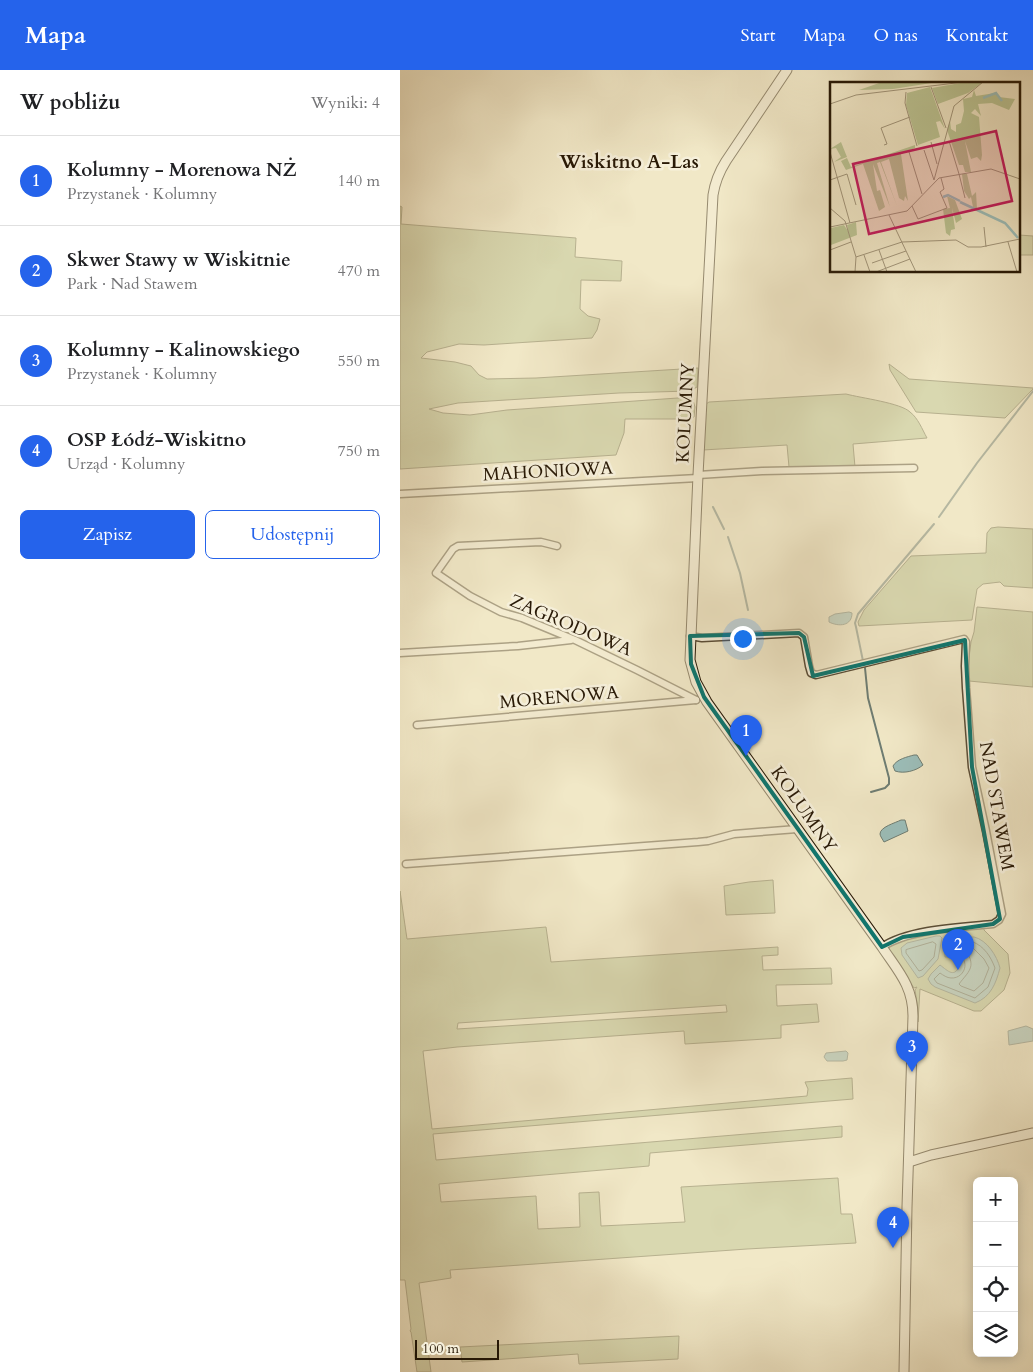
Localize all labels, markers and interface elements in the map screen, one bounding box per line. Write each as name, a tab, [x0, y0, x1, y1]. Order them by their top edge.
text: Mapa	[25, 19, 86, 52]
text: Start	[741, 23, 775, 48]
text: Mapa	[803, 23, 845, 48]
text: O nas	[873, 23, 918, 48]
text: Kontakt	[946, 23, 1008, 48]
inset map	[830, 82, 1020, 272]
text: W pobliżu	[20, 88, 121, 117]
text: Wyniki: 4	[311, 92, 380, 114]
district label: Wiskitno A-Las	[558, 149, 699, 175]
text: Kolumny - Morenowa NŻ	[67, 157, 297, 183]
text: 1	[32, 170, 40, 192]
text: 140 m	[338, 170, 380, 192]
text: Przystanek · Kolumny	[67, 183, 217, 205]
text: Skwer Stawy w Wiskitnie	[67, 247, 291, 273]
text: 2	[32, 260, 40, 282]
text: 470 m	[338, 260, 380, 282]
text: Park · Nad Stawem	[67, 273, 197, 295]
text: Kolumny - Kalinowskiego	[67, 337, 300, 363]
text: 3	[32, 350, 40, 372]
text: 550 m	[338, 350, 380, 372]
street label: KOLUMNY	[670, 362, 701, 464]
text: Przystanek · Kolumny	[67, 363, 217, 385]
text: OSP Łódź-Wiskitno	[67, 427, 246, 453]
text: 4	[32, 440, 40, 462]
text: 750 m	[338, 440, 380, 462]
text: Urząd · Kolumny	[67, 453, 186, 475]
street label: MAHONIOWA	[482, 456, 614, 487]
button: Zapisz	[20, 510, 195, 559]
button: Udostępnij	[205, 510, 380, 559]
street label: ZAGRODOWA	[506, 588, 636, 663]
your location	[730, 626, 756, 652]
street label: MORENOWA	[498, 680, 620, 715]
pin: 1	[730, 715, 762, 756]
street label: NAD STAWEM	[973, 740, 1020, 873]
street label: KOLUMNY	[765, 761, 843, 858]
pin: 2	[942, 929, 974, 970]
pin: 3	[896, 1031, 928, 1072]
map controls	[973, 1177, 1018, 1357]
button: +	[973, 1177, 1018, 1222]
pin: 4	[877, 1207, 909, 1248]
button: −	[973, 1222, 1018, 1267]
button: locate	[973, 1267, 1018, 1312]
button: layers	[973, 1312, 1018, 1357]
scale bar	[415, 1337, 499, 1360]
text: 100 m	[422, 1339, 459, 1358]

